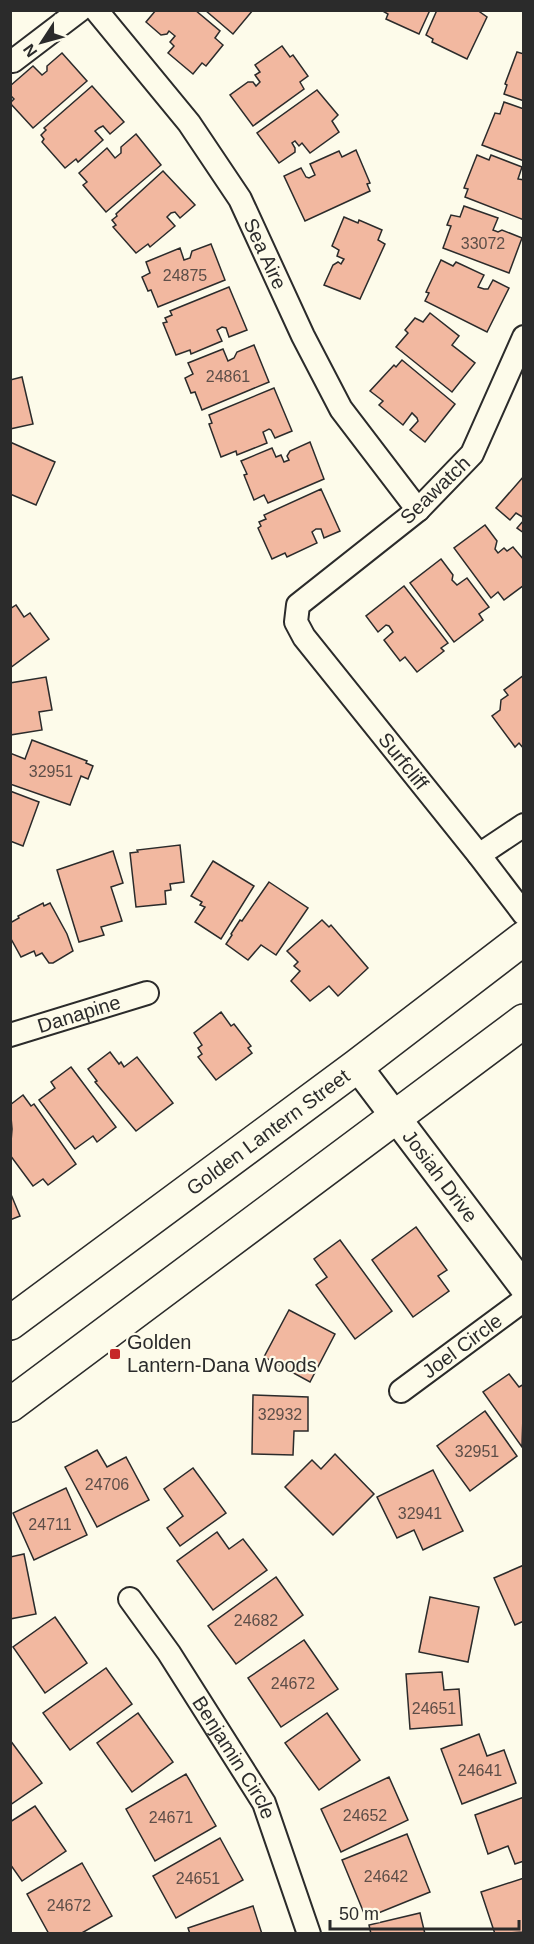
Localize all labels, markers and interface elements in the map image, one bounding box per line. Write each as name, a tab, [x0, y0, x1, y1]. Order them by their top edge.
north arrow	[12, 12, 72, 72]
text: N	[20, 41, 41, 60]
street label: Sea Aire	[239, 215, 291, 293]
house number: 33072	[461, 235, 505, 252]
house number: 24875	[163, 267, 207, 284]
house number: 24861	[206, 368, 250, 385]
street label: Seawatch	[396, 452, 474, 528]
street label: Surfcliff	[374, 728, 433, 794]
house number: 32951	[29, 763, 73, 780]
street label: Danapine	[35, 991, 123, 1037]
street label: Golden Lantern Street	[182, 1064, 354, 1199]
street label: Josiah Drive	[398, 1126, 482, 1227]
street label: Joel Circle	[418, 1309, 506, 1382]
place label: Golden Lantern-Dana Woods	[127, 1331, 317, 1376]
marker: Golden Lantern-Dana Woods	[108, 1347, 122, 1361]
house number: 32932	[258, 1406, 302, 1423]
house number: 32951	[455, 1443, 499, 1460]
house number: 24706	[85, 1476, 129, 1493]
house number: 32941	[398, 1505, 442, 1522]
house number: 24711	[28, 1516, 72, 1533]
house number: 24682	[234, 1612, 278, 1629]
house number: 24672	[271, 1675, 315, 1692]
street label: Benjamin Circle	[188, 1692, 280, 1822]
house number: 24651	[412, 1700, 456, 1717]
house number: 24641	[458, 1762, 502, 1779]
house number: 24652	[343, 1807, 387, 1824]
house number: 24671	[149, 1809, 193, 1826]
house number: 24642	[364, 1868, 408, 1885]
house number: 24651	[176, 1870, 220, 1887]
scale bar	[330, 1893, 519, 1931]
house number: 24672	[47, 1897, 91, 1914]
text: 50 m	[339, 1904, 379, 1924]

